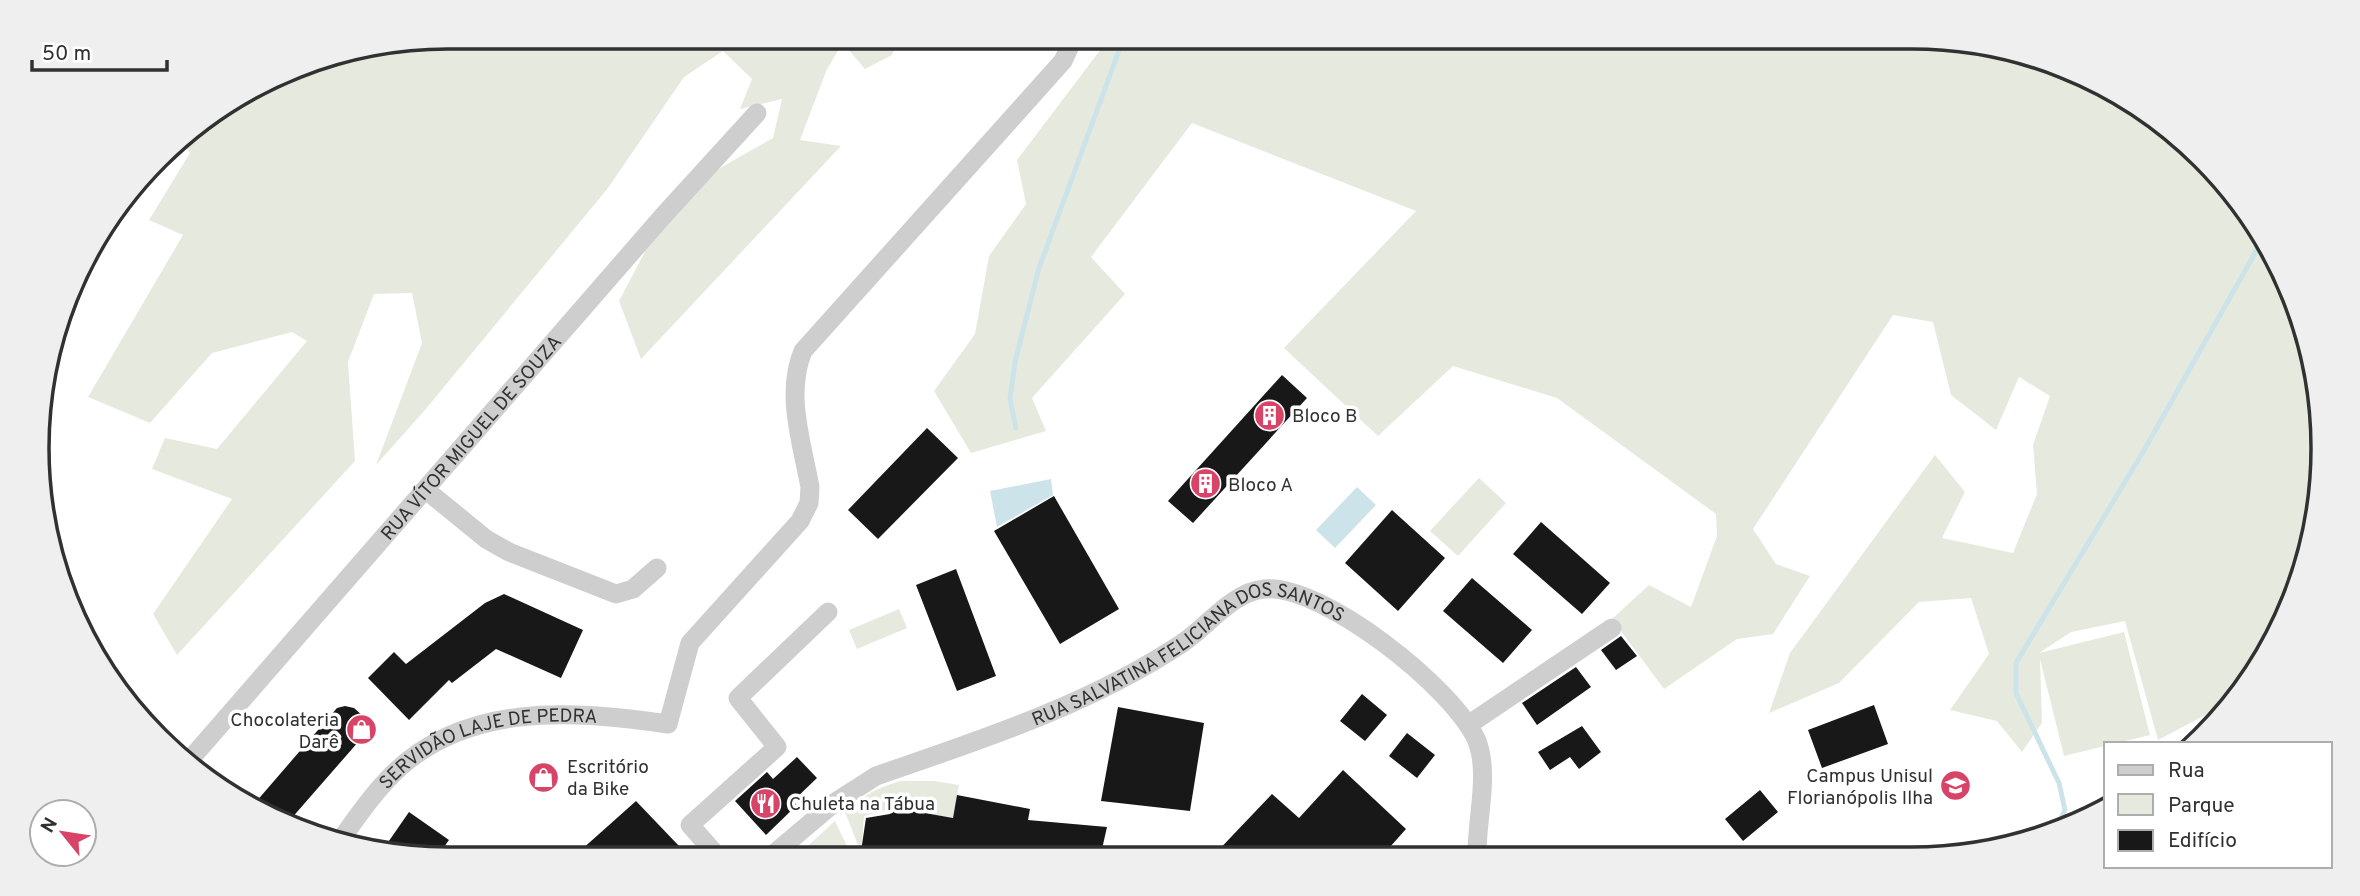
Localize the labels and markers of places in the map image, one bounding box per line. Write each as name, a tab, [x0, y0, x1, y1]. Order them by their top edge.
building icon: Bloco B	[1252, 398, 1286, 432]
place label: Bloco B	[1292, 405, 1358, 429]
building icon: Bloco A	[1188, 467, 1222, 501]
place label: Bloco A	[1228, 474, 1293, 498]
place label: Chocolateria Darê	[230, 709, 339, 755]
shop icon: Chocolateria Darê	[345, 713, 379, 747]
place label: Escritório da Bike	[567, 756, 649, 802]
shop icon: Escritório da Bike	[527, 760, 561, 794]
place label: Campus Unisul Florianópolis Ilha	[1787, 765, 1933, 811]
school or university icon: Campus Unisul Florianópolis Ilha	[1939, 769, 1973, 803]
restaurant icon: Chuleta na Tábua	[749, 786, 783, 820]
place label: Chuleta na Tábua	[789, 793, 935, 817]

